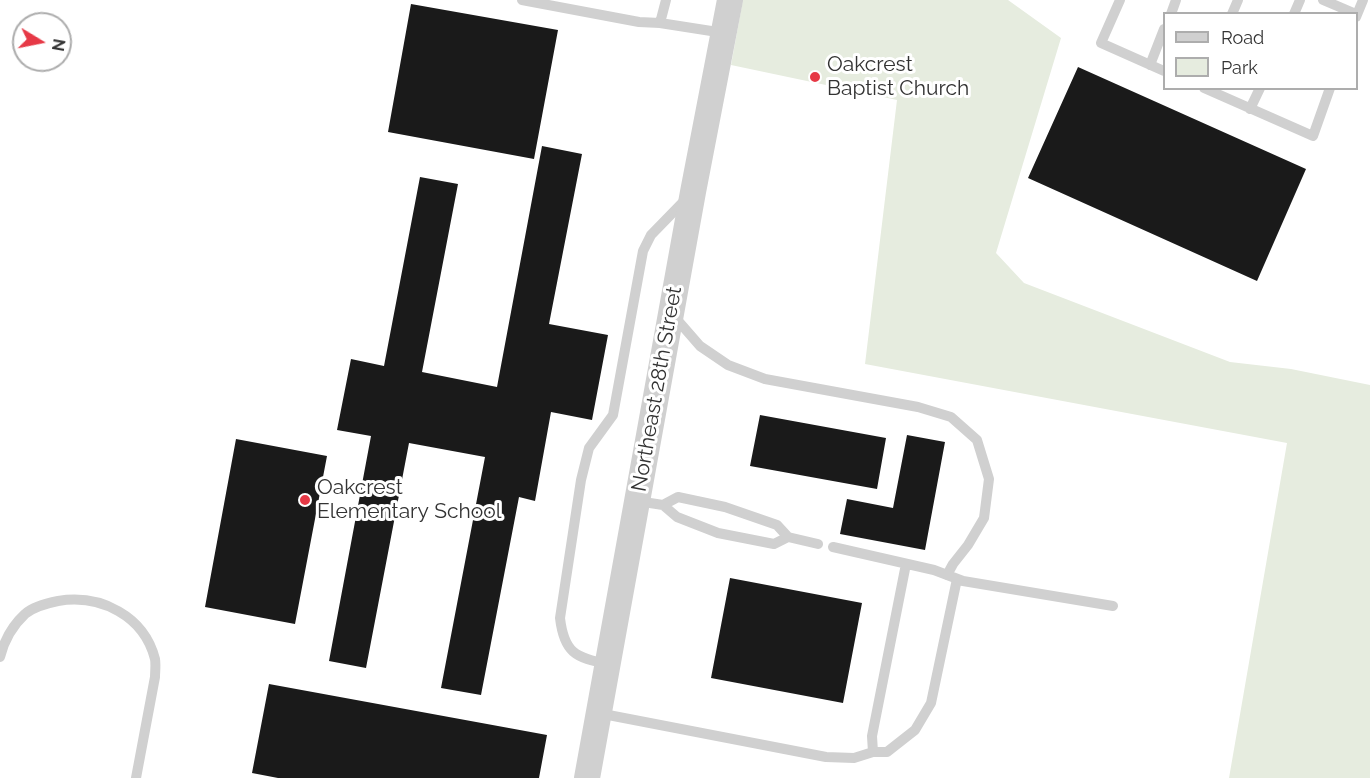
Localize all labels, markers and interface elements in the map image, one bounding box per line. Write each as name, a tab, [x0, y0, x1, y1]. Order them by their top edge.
north arrow	[12, 12, 72, 72]
legend	[1163, 12, 1358, 90]
text: Road	[1221, 27, 1264, 48]
text: N	[48, 37, 69, 53]
place label: Oakcrest Baptist Church	[827, 52, 969, 102]
text: Park	[1221, 57, 1258, 78]
marker: Oakcrest Baptist Church	[808, 70, 822, 84]
street label: Northeast 28th Street	[627, 285, 687, 493]
place label: Oakcrest Elementary School	[317, 475, 501, 525]
marker: Oakcrest Elementary School	[298, 493, 312, 507]

